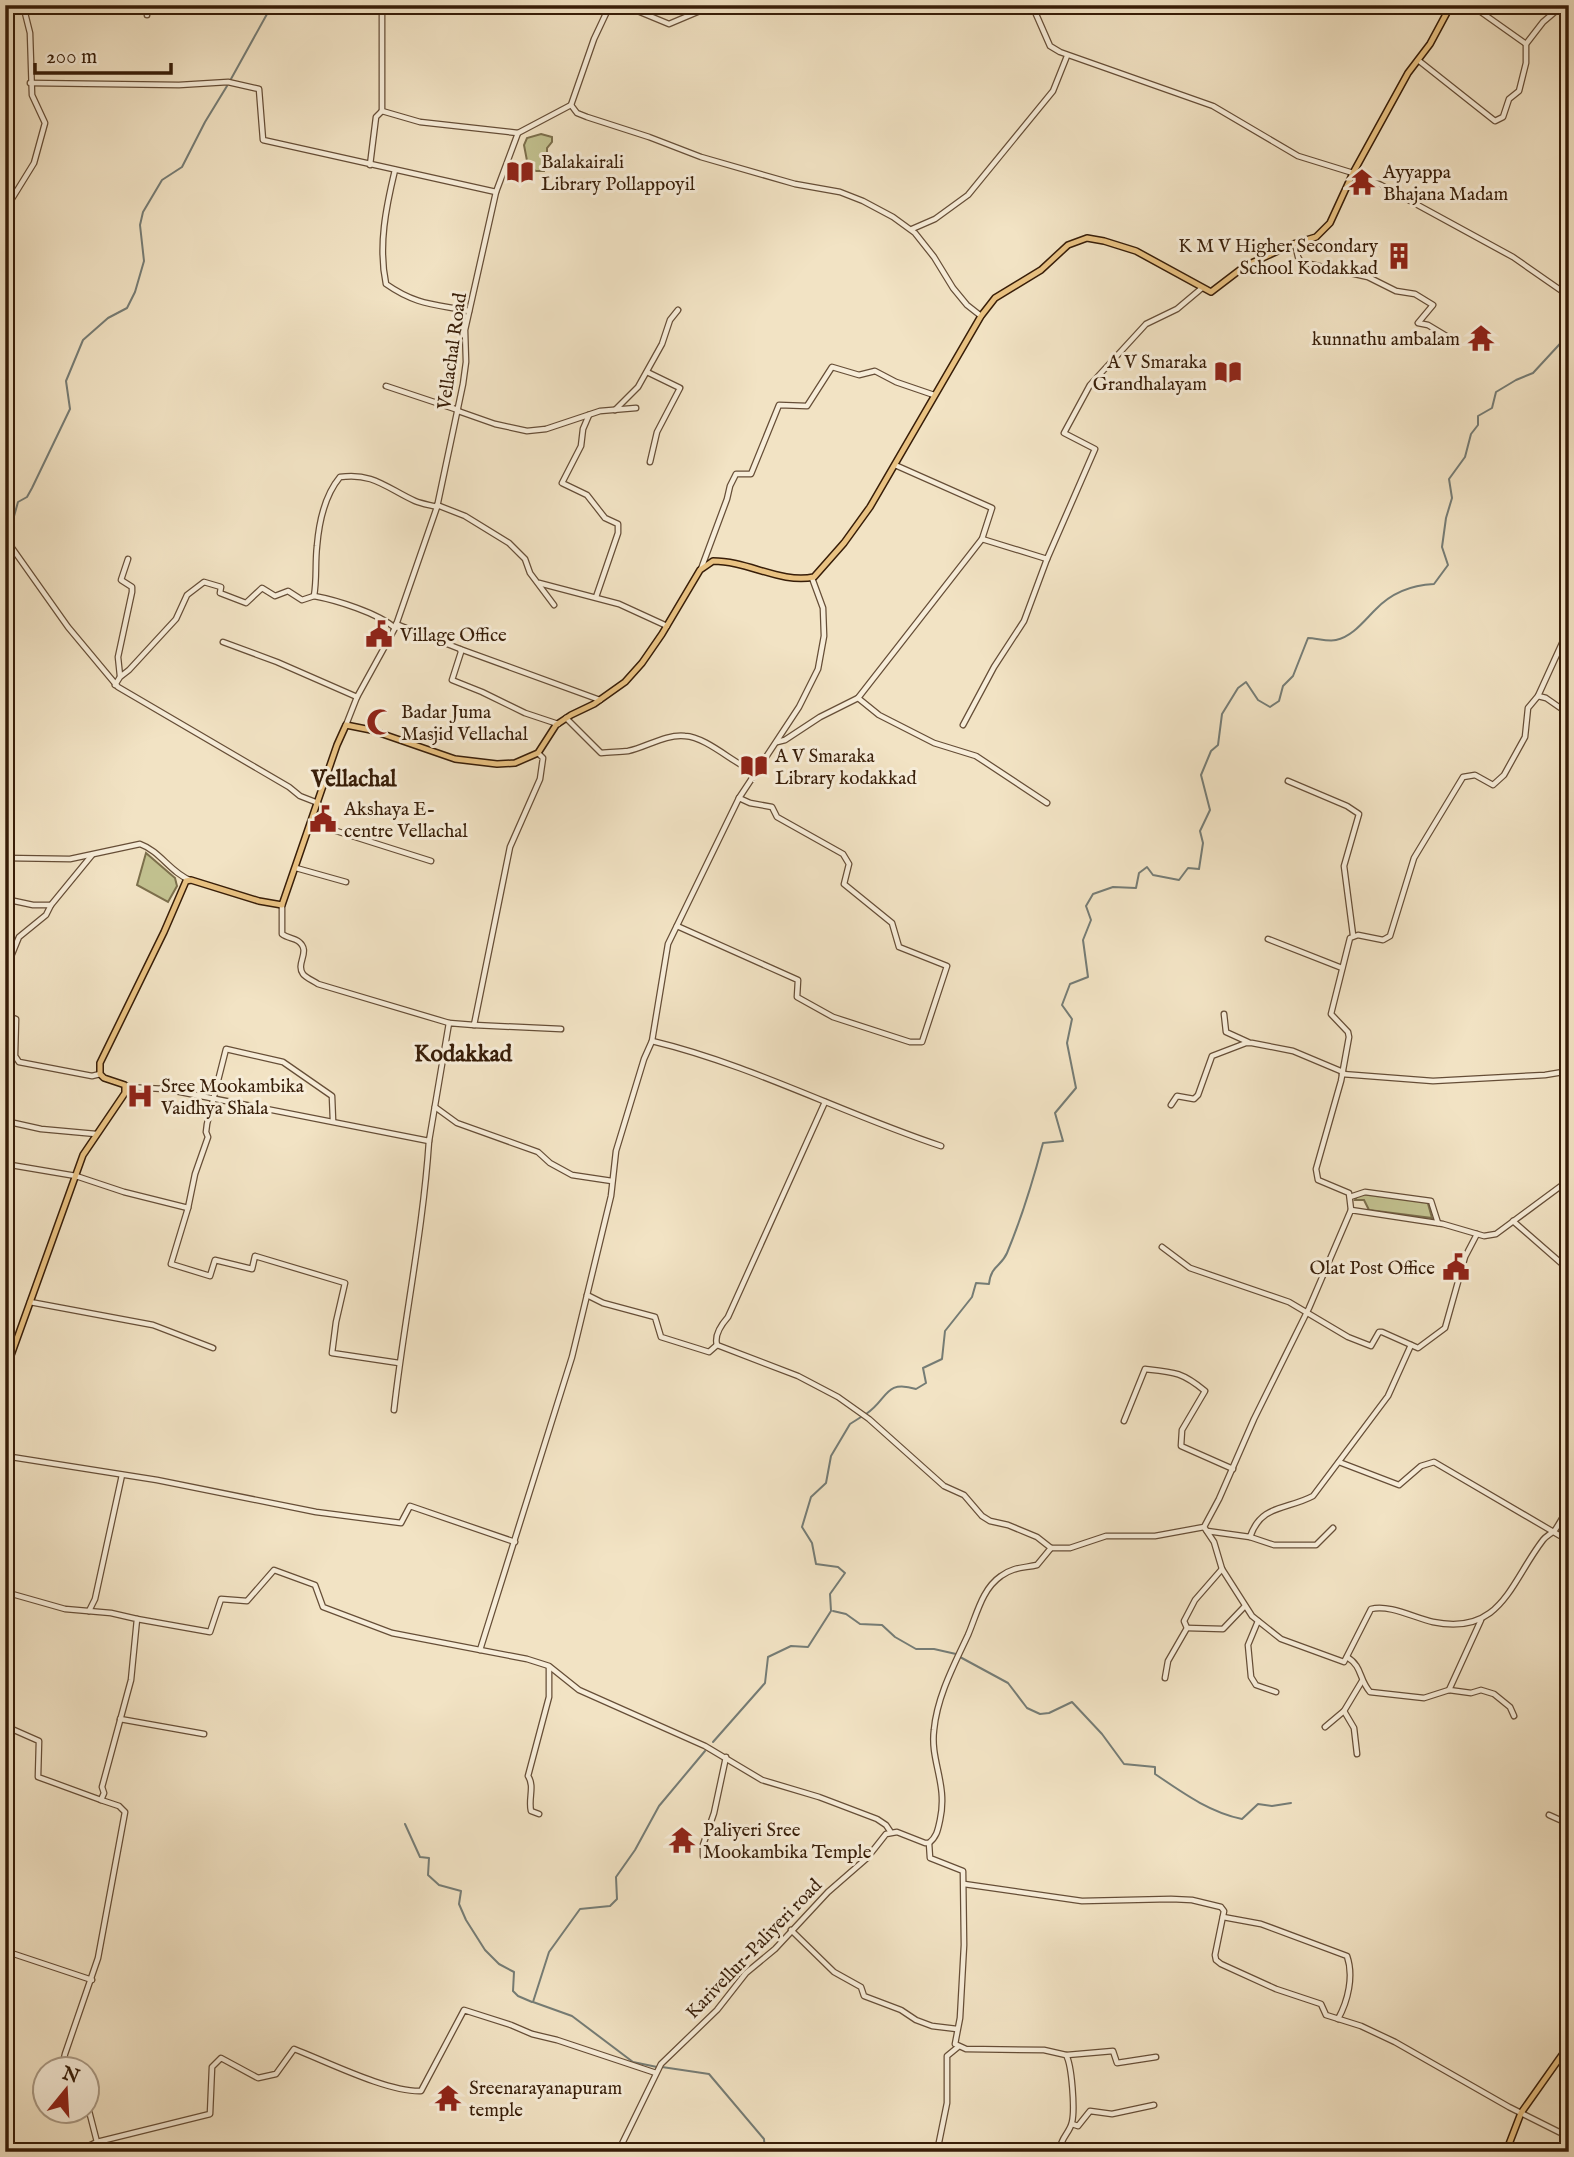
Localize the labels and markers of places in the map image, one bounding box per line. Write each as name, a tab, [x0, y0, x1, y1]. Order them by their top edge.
place label: Balakairali Library Pollappoyil	[541, 151, 696, 197]
library icon: Balakairali Library Pollappoyil	[505, 157, 535, 187]
place label: Ayyappa Bhajana Madam	[1382, 161, 1509, 207]
temple icon: Ayyappa Bhajana Madam	[1347, 167, 1377, 197]
place label: K M V Higher Secondary School Kodakkad	[1178, 235, 1379, 281]
building icon: K M V Higher Secondary School Kodakkad	[1384, 241, 1414, 271]
temple icon: kunnathu ambalam	[1466, 323, 1496, 353]
place label: kunnathu ambalam	[1312, 328, 1460, 352]
place label: A V Smaraka Grandhalayam	[1093, 351, 1208, 397]
library icon: A V Smaraka Grandhalayam	[1213, 357, 1243, 387]
public building icon: Village Office	[364, 619, 394, 649]
place label: Village Office	[399, 624, 507, 648]
place label: Badar Juma Masjid Vellachal	[401, 701, 529, 747]
mosque icon: Badar Juma Masjid Vellachal	[365, 707, 395, 737]
place label: A V Smaraka Library kodakkad	[774, 745, 917, 791]
library icon: A V Smaraka Library kodakkad	[739, 751, 769, 781]
place label: Akshaya E- centre Vellachal	[343, 798, 469, 844]
public building icon: Akshaya E- centre Vellachal	[308, 804, 338, 834]
place label: Sree Mookambika Vaidhya Shala	[160, 1075, 305, 1121]
hospital icon: Sree Mookambika Vaidhya Shala	[125, 1081, 155, 1111]
public building icon: Olat Post Office	[1441, 1252, 1471, 1282]
place label: Olat Post Office	[1309, 1257, 1435, 1281]
place label: Paliyeri Sree Mookambika Temple	[703, 1819, 872, 1865]
temple icon: Paliyeri Sree Mookambika Temple	[667, 1825, 697, 1855]
place label: Sreenarayanapuram temple	[469, 2077, 622, 2123]
temple icon: Sreenarayanapuram temple	[433, 2083, 463, 2113]

